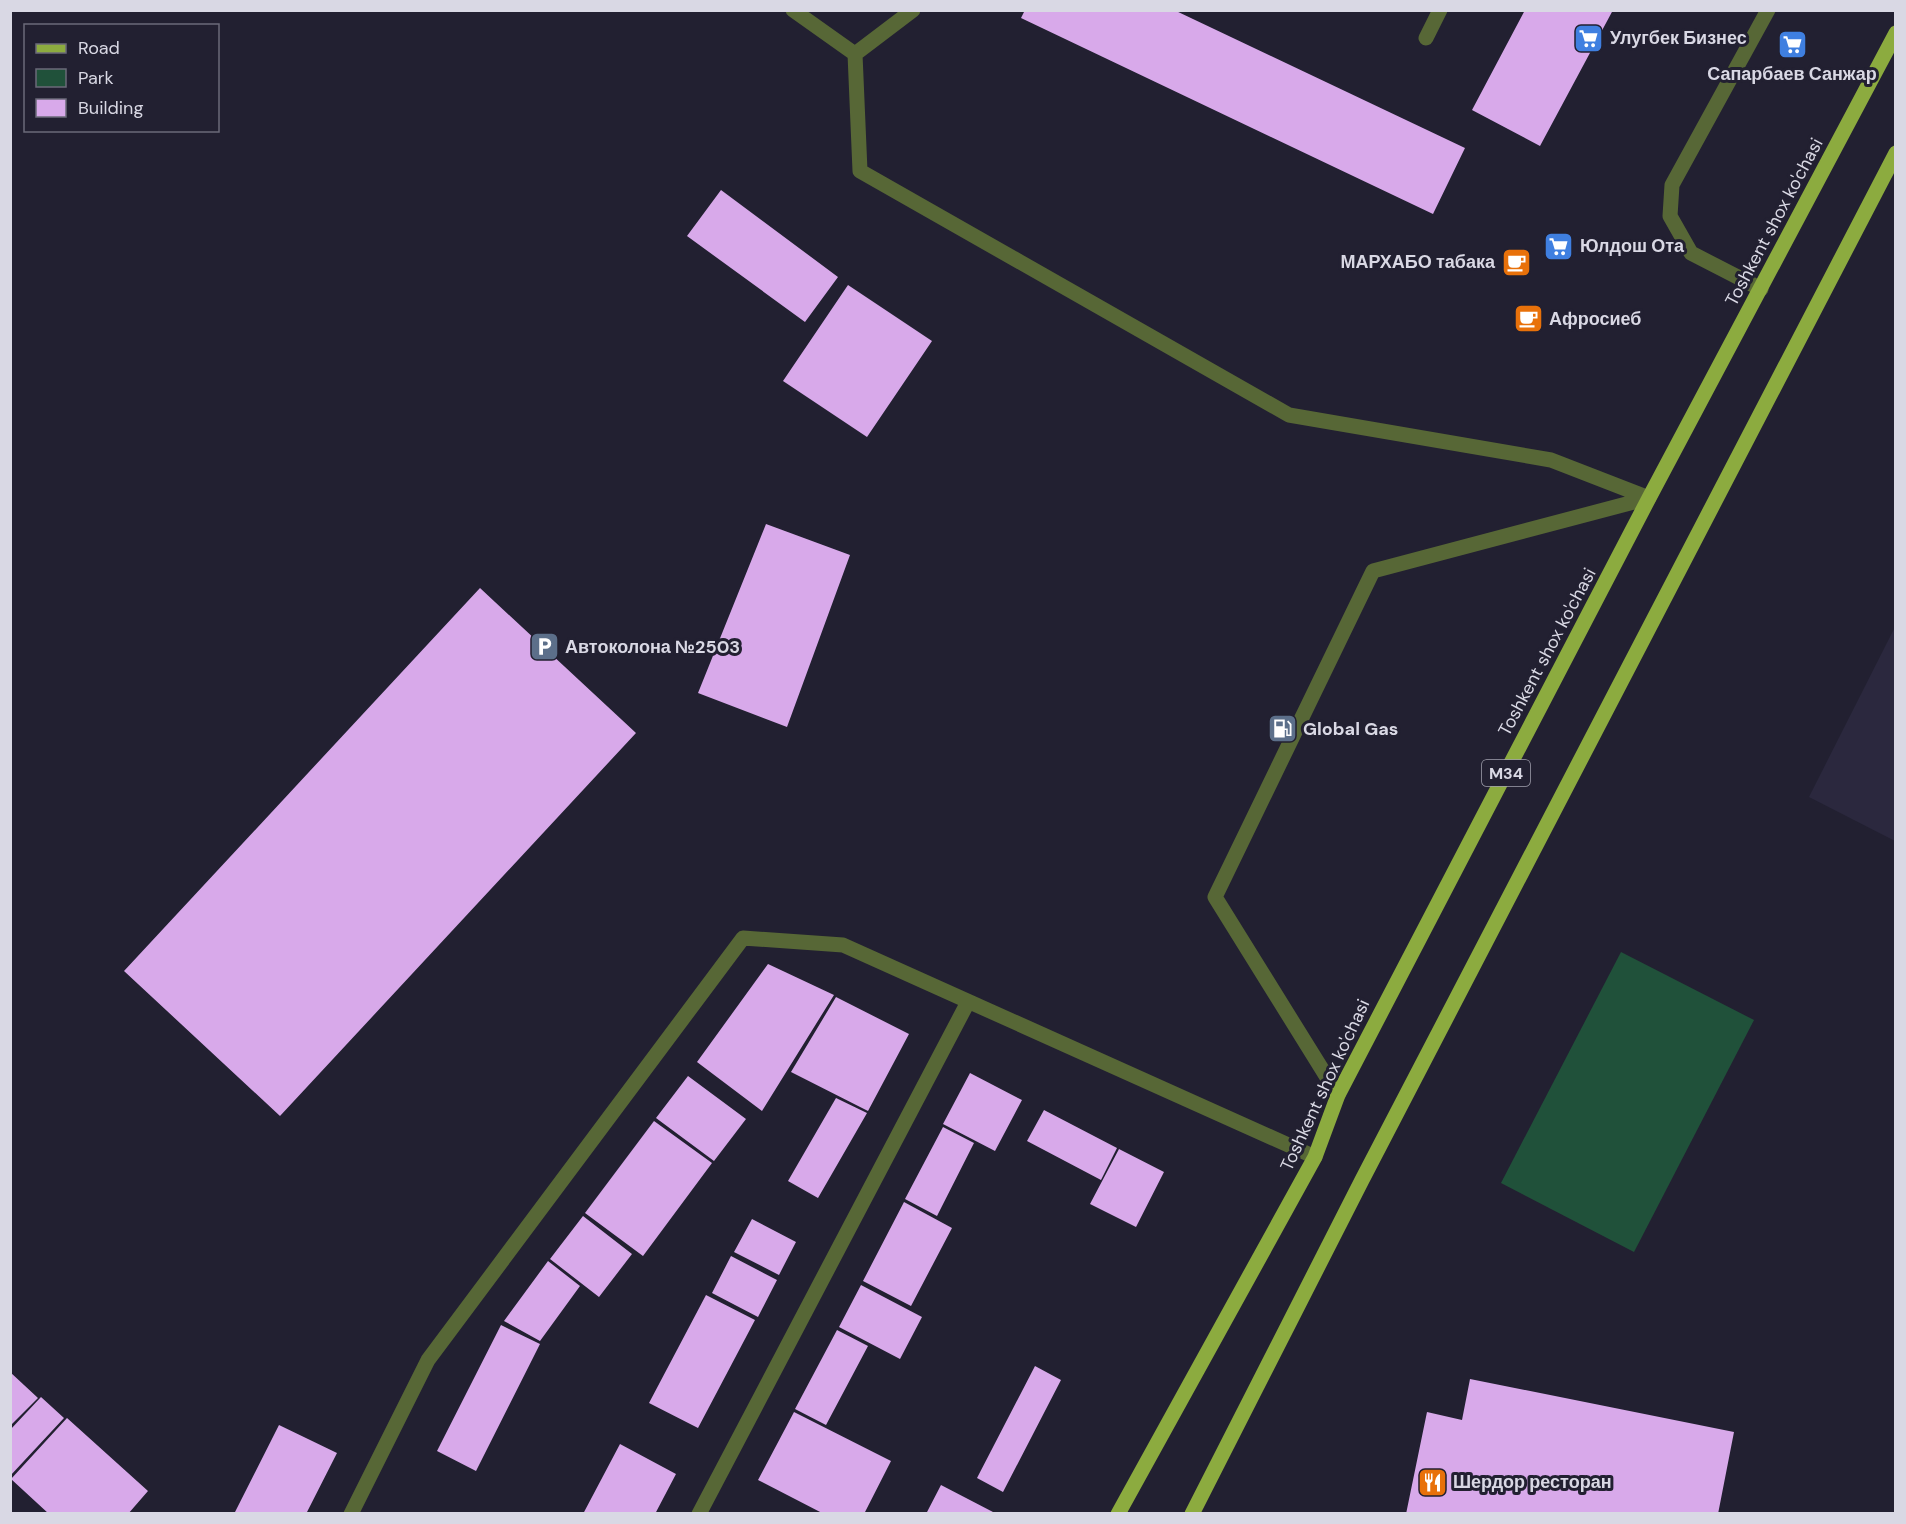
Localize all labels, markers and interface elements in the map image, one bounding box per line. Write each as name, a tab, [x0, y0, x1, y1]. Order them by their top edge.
supermarket icon: Улугбек Бизнес	[1573, 22, 1605, 54]
legend	[24, 24, 219, 132]
place label: Улугбек Бизнес	[1610, 26, 1747, 50]
supermarket icon: Сапарбаев Санжар	[1776, 29, 1808, 61]
text: Road	[78, 36, 120, 60]
place label: Сапарбаев Санжар	[1707, 62, 1877, 86]
text: Park	[78, 66, 114, 90]
text: Building	[78, 96, 143, 120]
street label: Toshkent shox ko'chasi	[1720, 134, 1828, 310]
supermarket icon: Юлдош Ота	[1543, 230, 1575, 262]
place label: Юлдош Ота	[1580, 234, 1685, 258]
cafe icon: МАРХАБО табака	[1500, 246, 1532, 278]
place label: МАРХАБО табака	[1341, 250, 1496, 274]
cafe icon: Афросиеб	[1512, 303, 1544, 335]
place label: Афросиеб	[1549, 307, 1641, 331]
street label: Toshkent shox ko'chasi	[1493, 564, 1601, 740]
parking icon: Автоколона №2503	[528, 631, 560, 663]
place label: Автоколона №2503	[565, 635, 740, 659]
fuel station icon: Global Gas	[1266, 713, 1298, 745]
place label: Global Gas	[1303, 717, 1398, 741]
road number: M34	[1482, 760, 1530, 786]
street label: Toshkent shox ko'chasi	[1275, 995, 1375, 1175]
restaurant icon: Шердор ресторан	[1416, 1466, 1448, 1498]
place label: Шердор ресторан	[1453, 1470, 1612, 1494]

